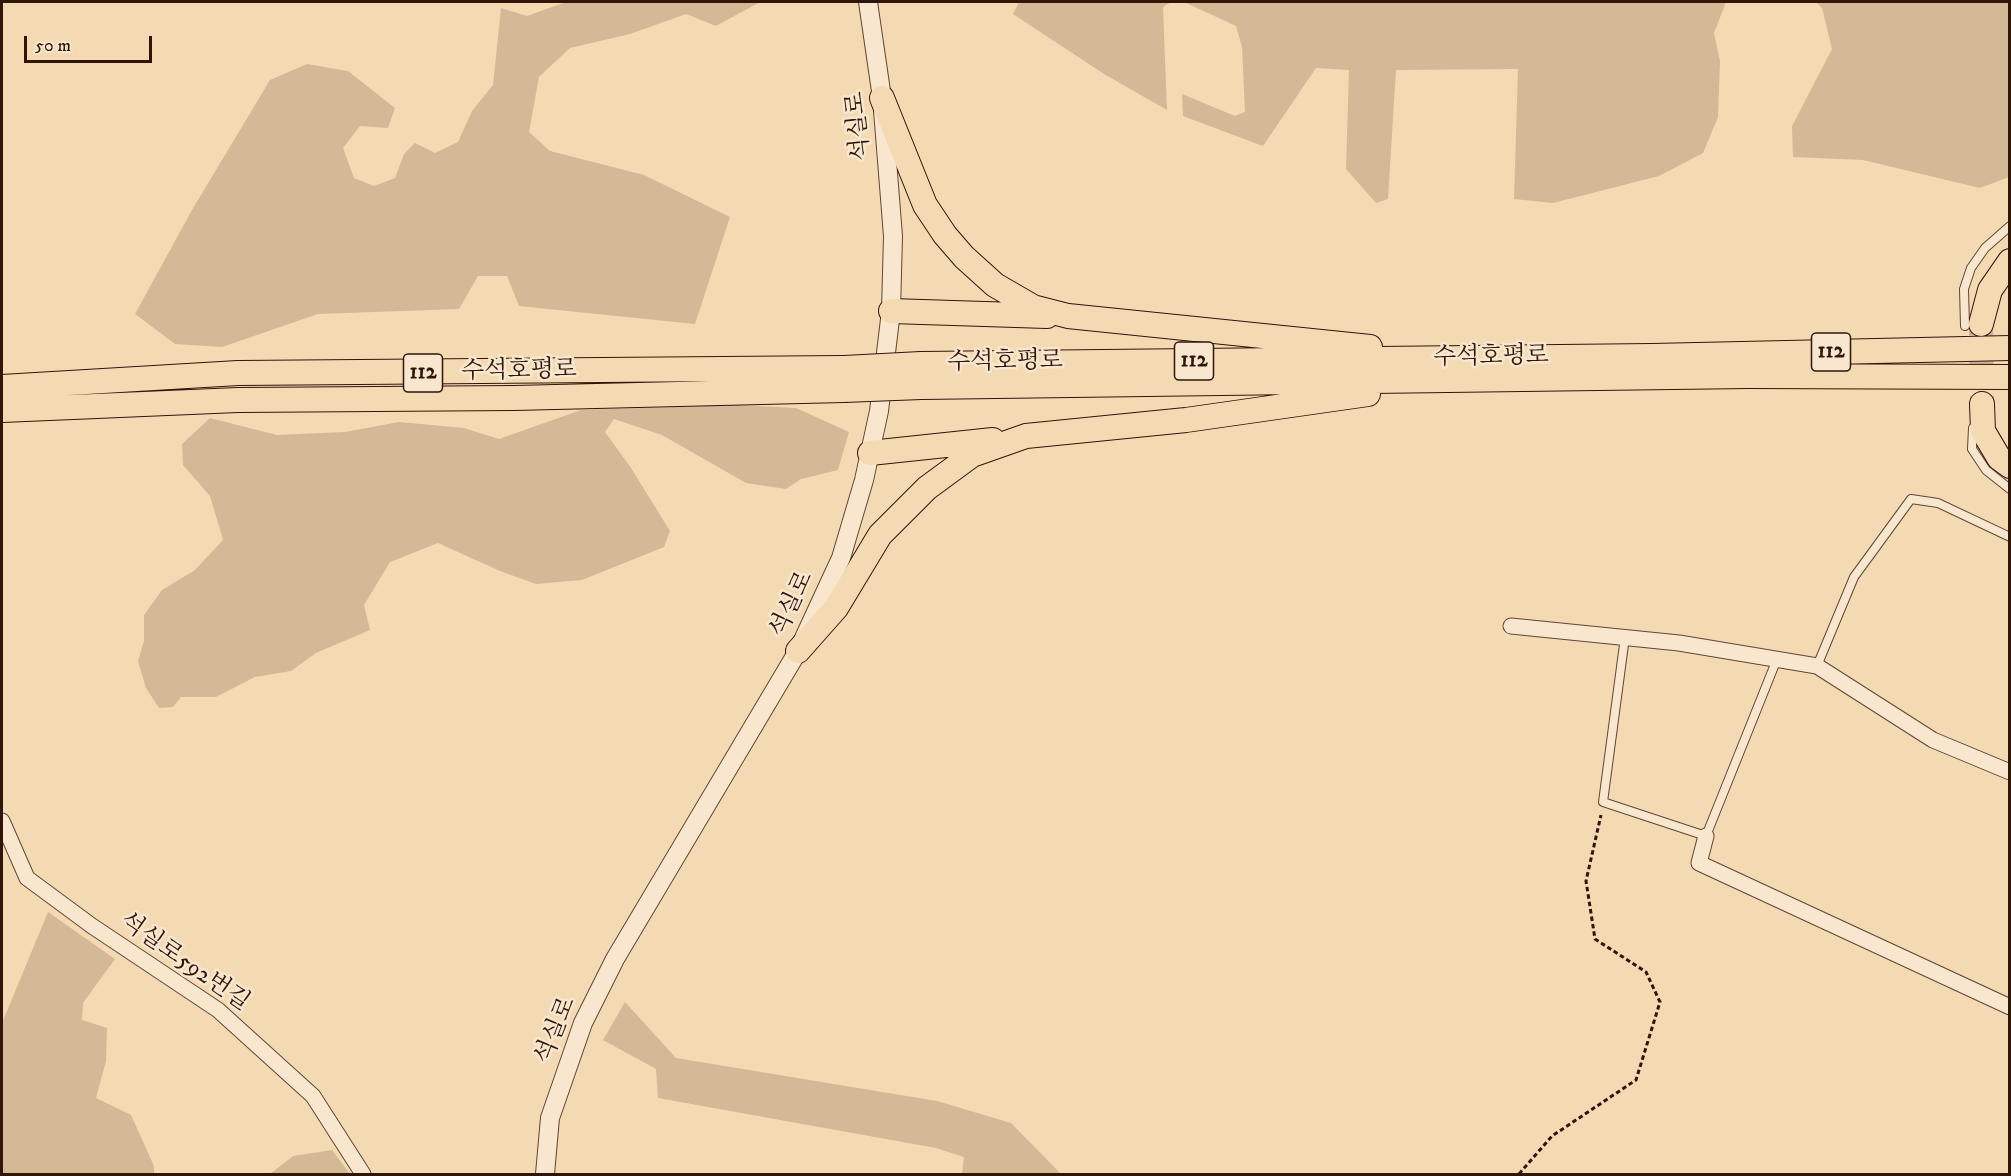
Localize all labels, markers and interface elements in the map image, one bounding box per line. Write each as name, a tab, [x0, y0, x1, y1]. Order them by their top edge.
scale bar	[27, 24, 154, 62]
text: 50 m	[35, 35, 71, 57]
street label: 석실로	[842, 90, 878, 162]
road number: 112	[1812, 333, 1850, 371]
road number: 112	[1174, 342, 1214, 380]
street label: 수석호평로	[1433, 343, 1549, 373]
street label: 수석호평로	[947, 348, 1063, 378]
road number: 112	[404, 354, 442, 392]
street label: 수석호평로	[461, 357, 577, 387]
street label: 석실로	[765, 567, 821, 643]
street label: 석실로592번길	[114, 908, 254, 1018]
street label: 석실로	[531, 993, 583, 1069]

